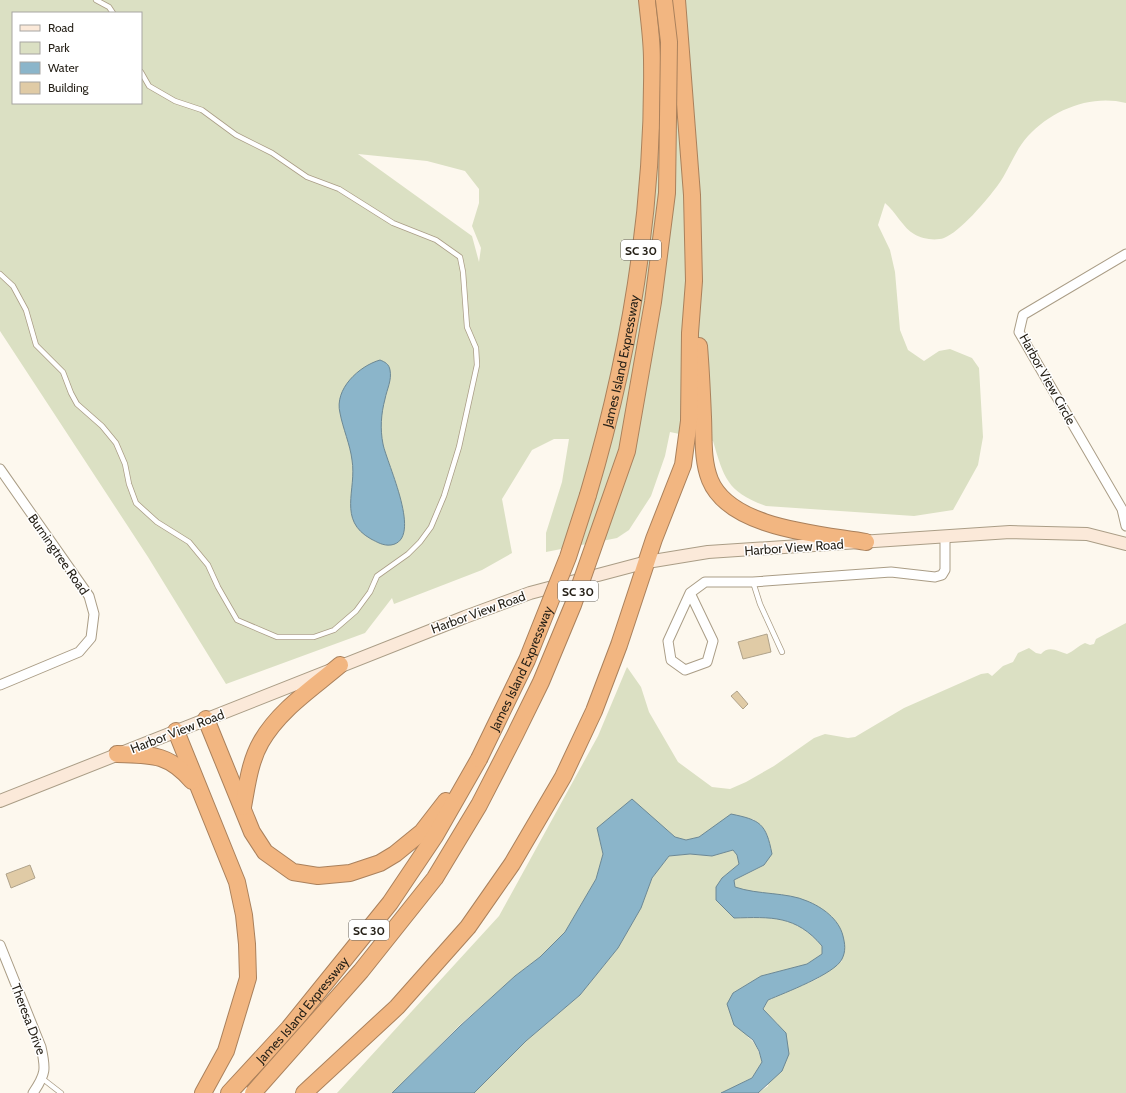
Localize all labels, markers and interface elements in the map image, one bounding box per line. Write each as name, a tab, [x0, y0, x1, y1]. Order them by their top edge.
legend	[12, 12, 142, 104]
text: Road	[48, 20, 74, 35]
text: Park	[48, 40, 70, 55]
text: Water	[48, 60, 79, 75]
text: Building	[48, 80, 90, 95]
road number: SC 30	[621, 240, 661, 260]
street label: James Island Expressway	[599, 293, 642, 430]
street label: Harbor View Circle	[1016, 331, 1080, 428]
street label: Burningtree Road	[25, 510, 93, 598]
street label: Harbor View Road	[744, 536, 844, 558]
road number: SC 30	[558, 581, 598, 601]
street label: Harbor View Road	[429, 588, 527, 636]
street label: James Island Expressway	[486, 603, 556, 734]
street label: Harbor View Road	[128, 706, 226, 756]
road number: SC 30	[349, 920, 389, 940]
street label: James Island Expressway	[252, 953, 352, 1067]
street label: Theresa Drive	[8, 981, 50, 1057]

